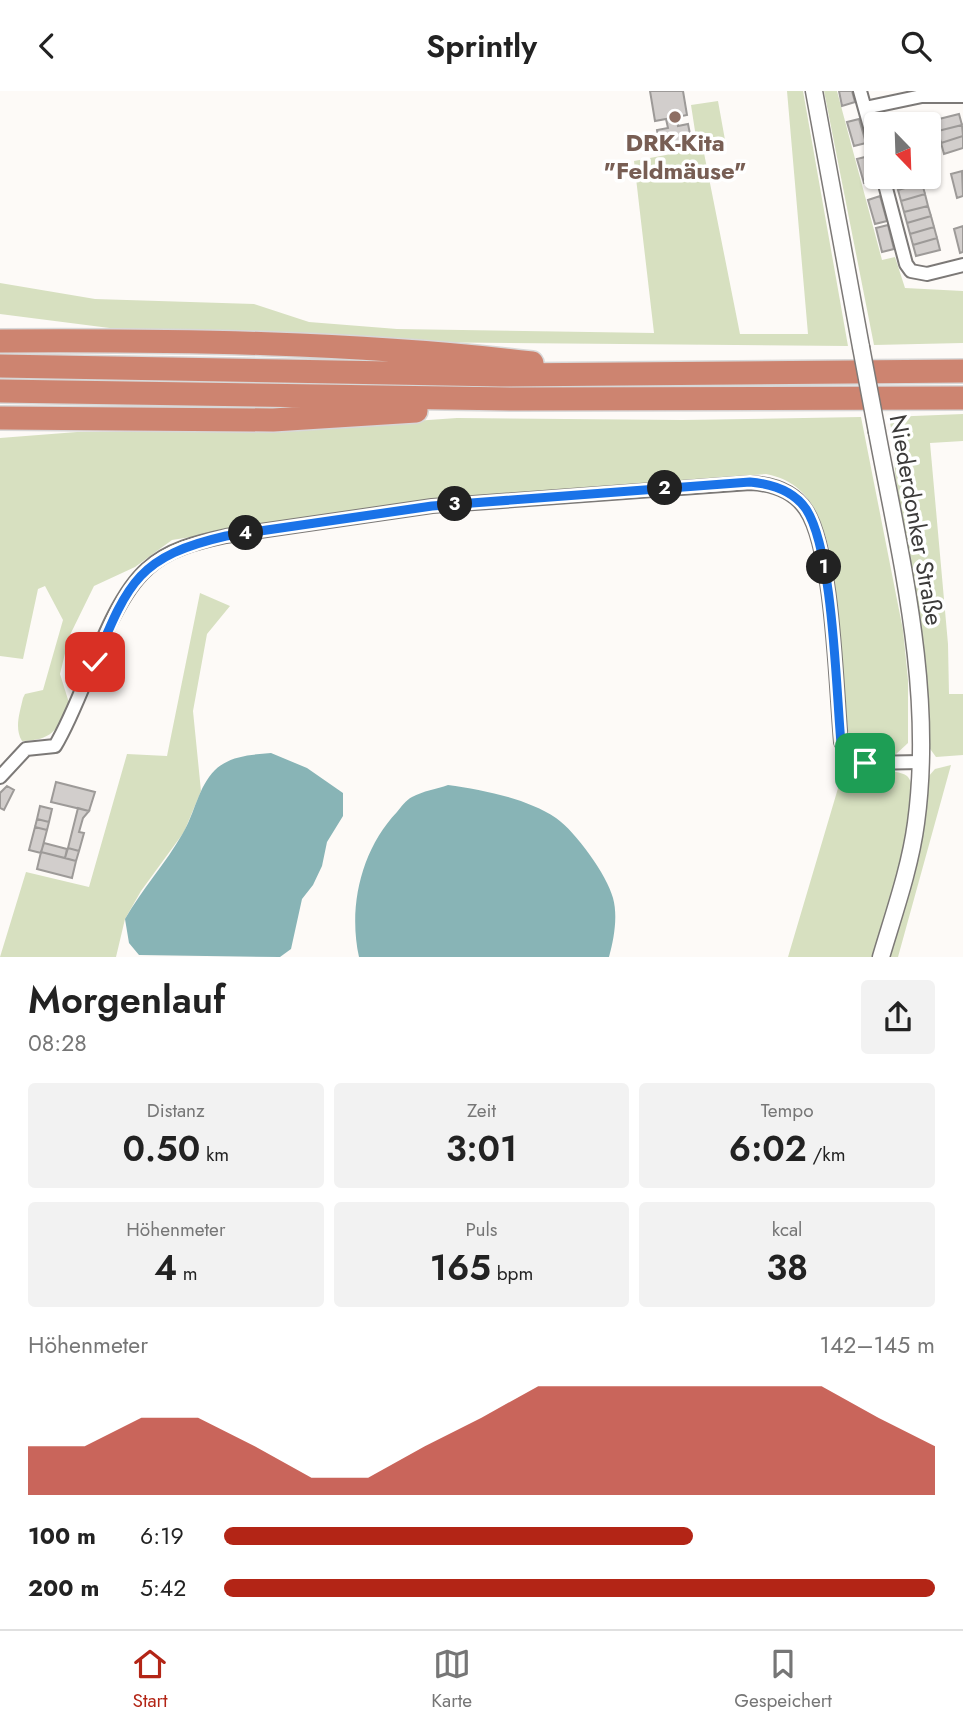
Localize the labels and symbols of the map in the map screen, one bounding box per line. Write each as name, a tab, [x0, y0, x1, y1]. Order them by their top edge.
marker: DRK-Kita "Feldmäuse"	[667, 109, 683, 125]
north arrow	[864, 112, 942, 189]
place label: DRK-Kita "Feldmäuse"	[604, 125, 746, 188]
street label: Niederdonker Straße	[881, 412, 952, 628]
pin: 2	[648, 471, 682, 505]
pin: 3	[438, 487, 472, 521]
pin: 4	[229, 515, 264, 551]
pin: 1	[806, 549, 842, 585]
pin	[65, 632, 125, 692]
pin	[835, 733, 895, 793]

